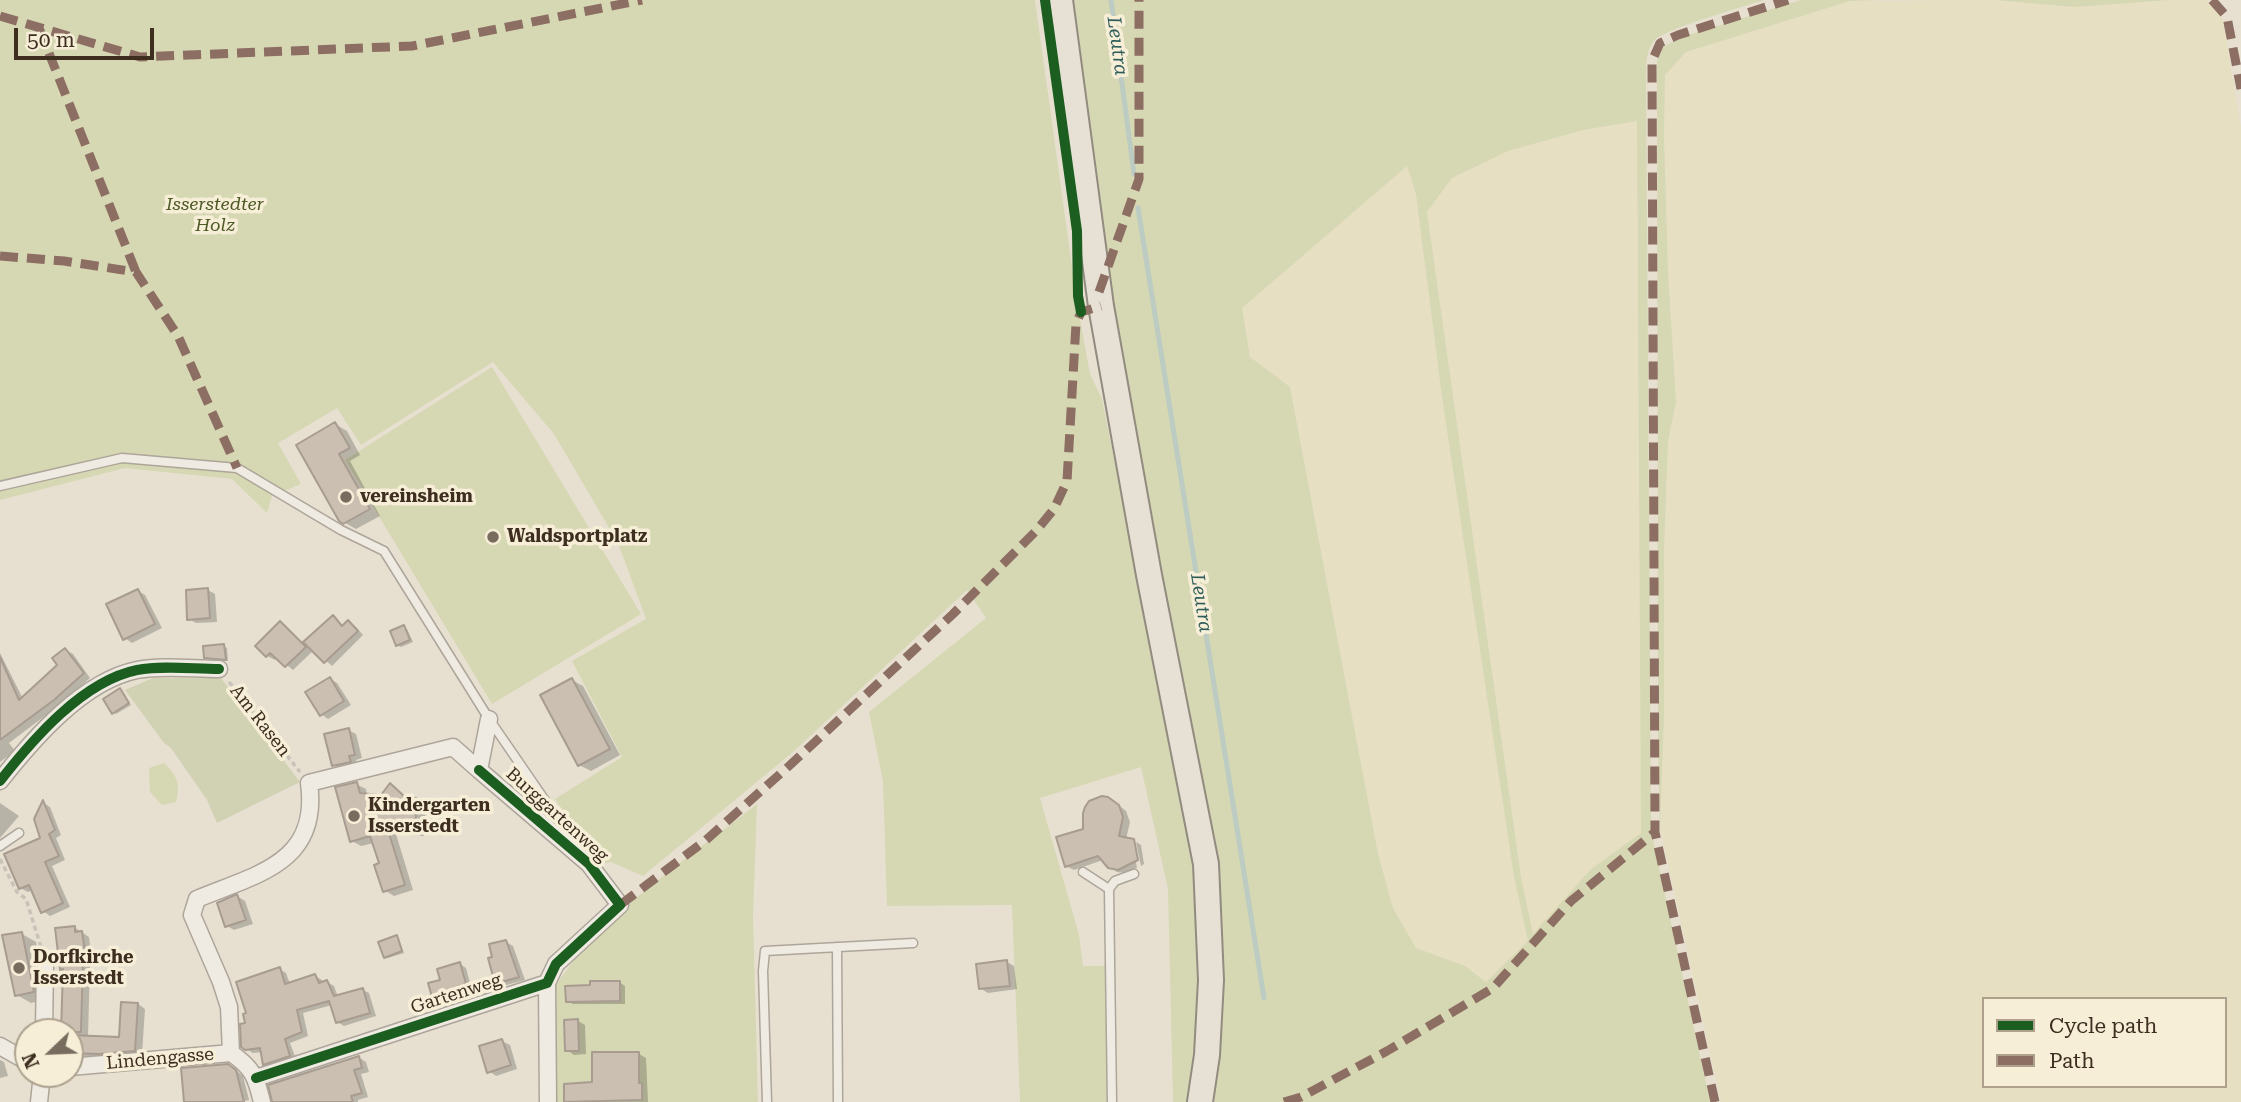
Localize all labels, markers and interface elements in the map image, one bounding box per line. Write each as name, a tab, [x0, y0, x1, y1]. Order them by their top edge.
scale bar	[18, 14, 158, 58]
water label: Leutra	[1102, 15, 1132, 77]
text: 50 m	[27, 28, 75, 52]
park label: Isserstedter Holz	[166, 194, 264, 236]
place label: vereinsheim	[360, 486, 473, 508]
marker: vereinsheim	[338, 489, 354, 505]
place label: Waldsportplatz	[507, 526, 647, 548]
marker: Waldsportplatz	[485, 529, 501, 545]
water label: Leutra	[1185, 572, 1217, 634]
street label: Am Rasen	[225, 681, 295, 761]
street label: Burggartenweg	[501, 763, 613, 867]
place label: Kindergarten Isserstedt	[368, 795, 490, 838]
marker: Kindergarten Isserstedt	[346, 808, 362, 824]
place label: Dorfkirche Isserstedt	[33, 947, 134, 990]
marker: Dorfkirche Isserstedt	[11, 960, 27, 976]
street label: Gartenweg	[408, 969, 504, 1019]
legend	[1982, 997, 2227, 1088]
text: Cycle path	[2049, 1014, 2157, 1038]
north arrow	[14, 1018, 84, 1088]
street label: Lindengasse	[105, 1044, 215, 1074]
text: N	[18, 1049, 44, 1072]
text: Path	[2049, 1049, 2095, 1073]

